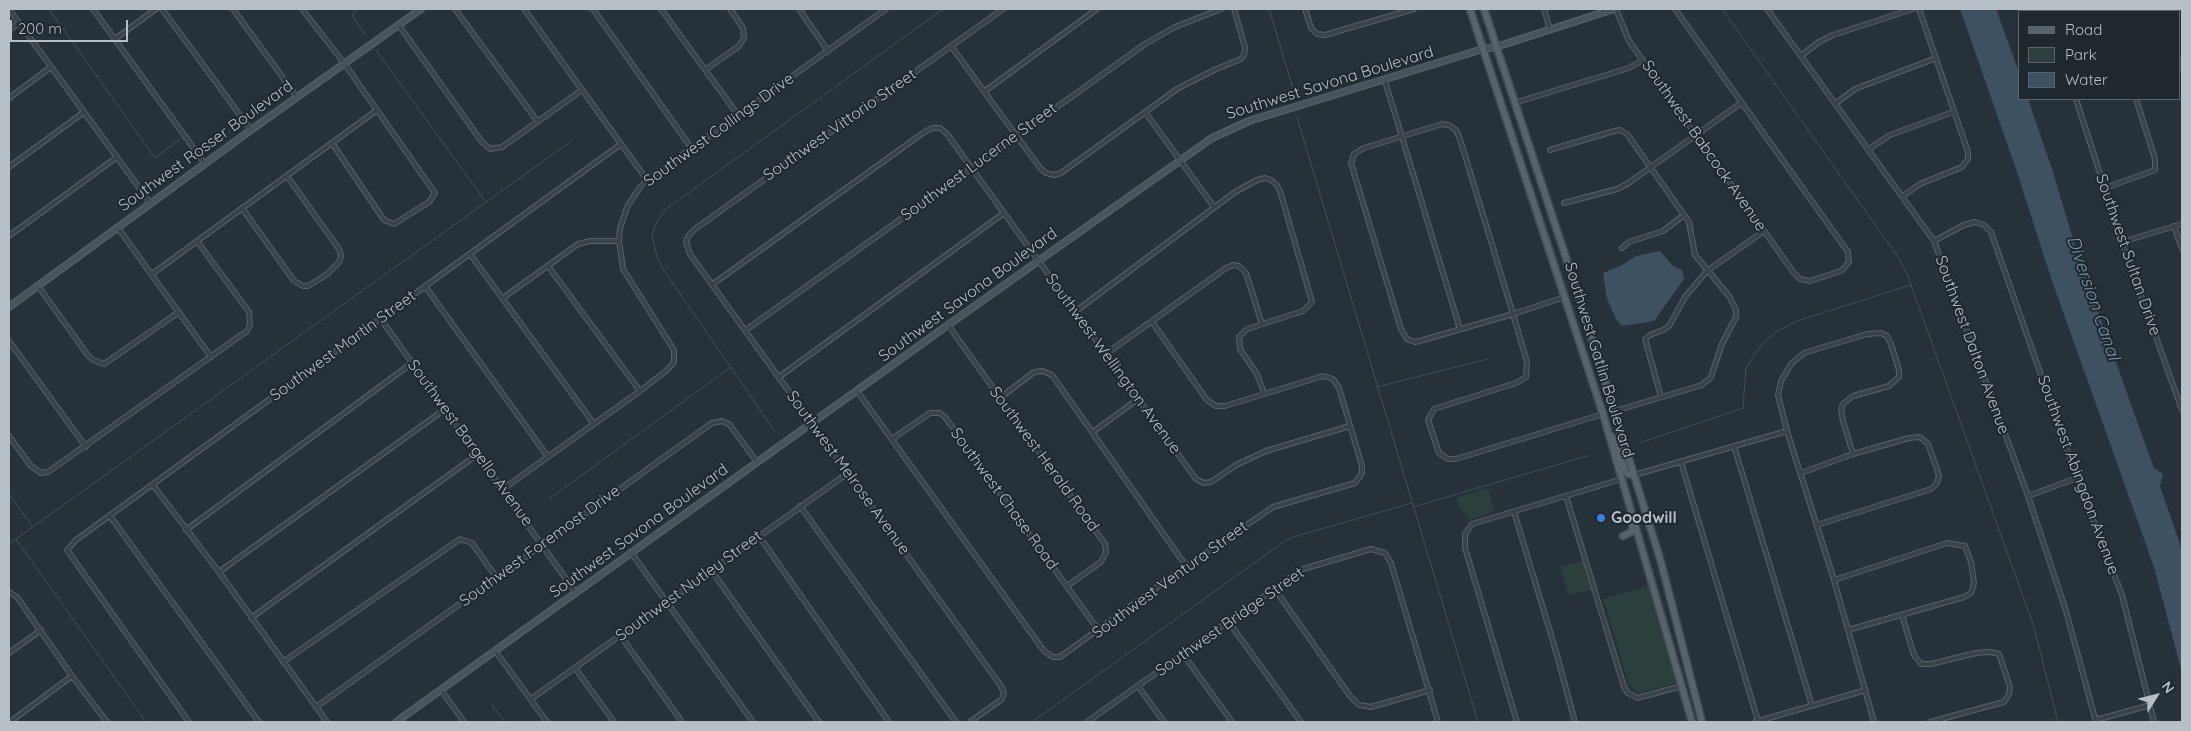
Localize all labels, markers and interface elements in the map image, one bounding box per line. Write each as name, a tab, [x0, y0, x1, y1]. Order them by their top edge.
scale bar	[12, 10, 130, 42]
legend	[2018, 10, 2181, 100]
text: 200 m	[18, 19, 62, 38]
text: Road	[2065, 20, 2102, 39]
street label: Southwest Savona Boulevard	[1224, 42, 1436, 124]
text: Park	[2065, 45, 2097, 64]
street label: Southwest Babcock Avenue	[1638, 57, 1770, 235]
street label: Southwest Vittorio Street	[760, 65, 920, 185]
street label: Southwest Collings Drive	[640, 69, 798, 191]
text: Water	[2065, 70, 2108, 89]
street label: Southwest Rosser Boulevard	[115, 76, 297, 216]
street label: Southwest Lucerne Street	[897, 99, 1061, 225]
street label: Southwest Sultan Drive	[2091, 172, 2165, 338]
street label: Southwest Savona Boulevard	[875, 224, 1061, 366]
water label: Diversion Canal	[2062, 233, 2124, 363]
street label: Southwest Dalton Avenue	[1931, 253, 2013, 437]
street label: Southwest Gatlin Boulevard	[1560, 260, 1638, 460]
street label: Southwest Wellington Avenue	[1041, 270, 1185, 458]
street label: Southwest Martin Street	[266, 287, 420, 405]
street label: Southwest Bargello Avenue	[403, 356, 537, 530]
street label: Southwest Abingdon Avenue	[2033, 373, 2123, 577]
street label: Southwest Herald Road	[985, 383, 1103, 535]
street label: Southwest Melrose Avenue	[782, 387, 914, 559]
street label: Southwest Chase Road	[946, 424, 1062, 574]
street label: Southwest Savona Boulevard	[546, 460, 732, 602]
street label: Southwest Foremost Drive	[456, 481, 624, 611]
place label: Goodwill	[1611, 508, 1677, 528]
marker: Goodwill	[1595, 512, 1607, 524]
street label: Southwest Ventura Street	[1089, 517, 1251, 643]
street label: Southwest Nutley Street	[612, 526, 766, 646]
street label: Southwest Bridge Street	[1152, 563, 1308, 681]
north arrow	[2131, 671, 2181, 721]
text: N	[2158, 678, 2178, 697]

